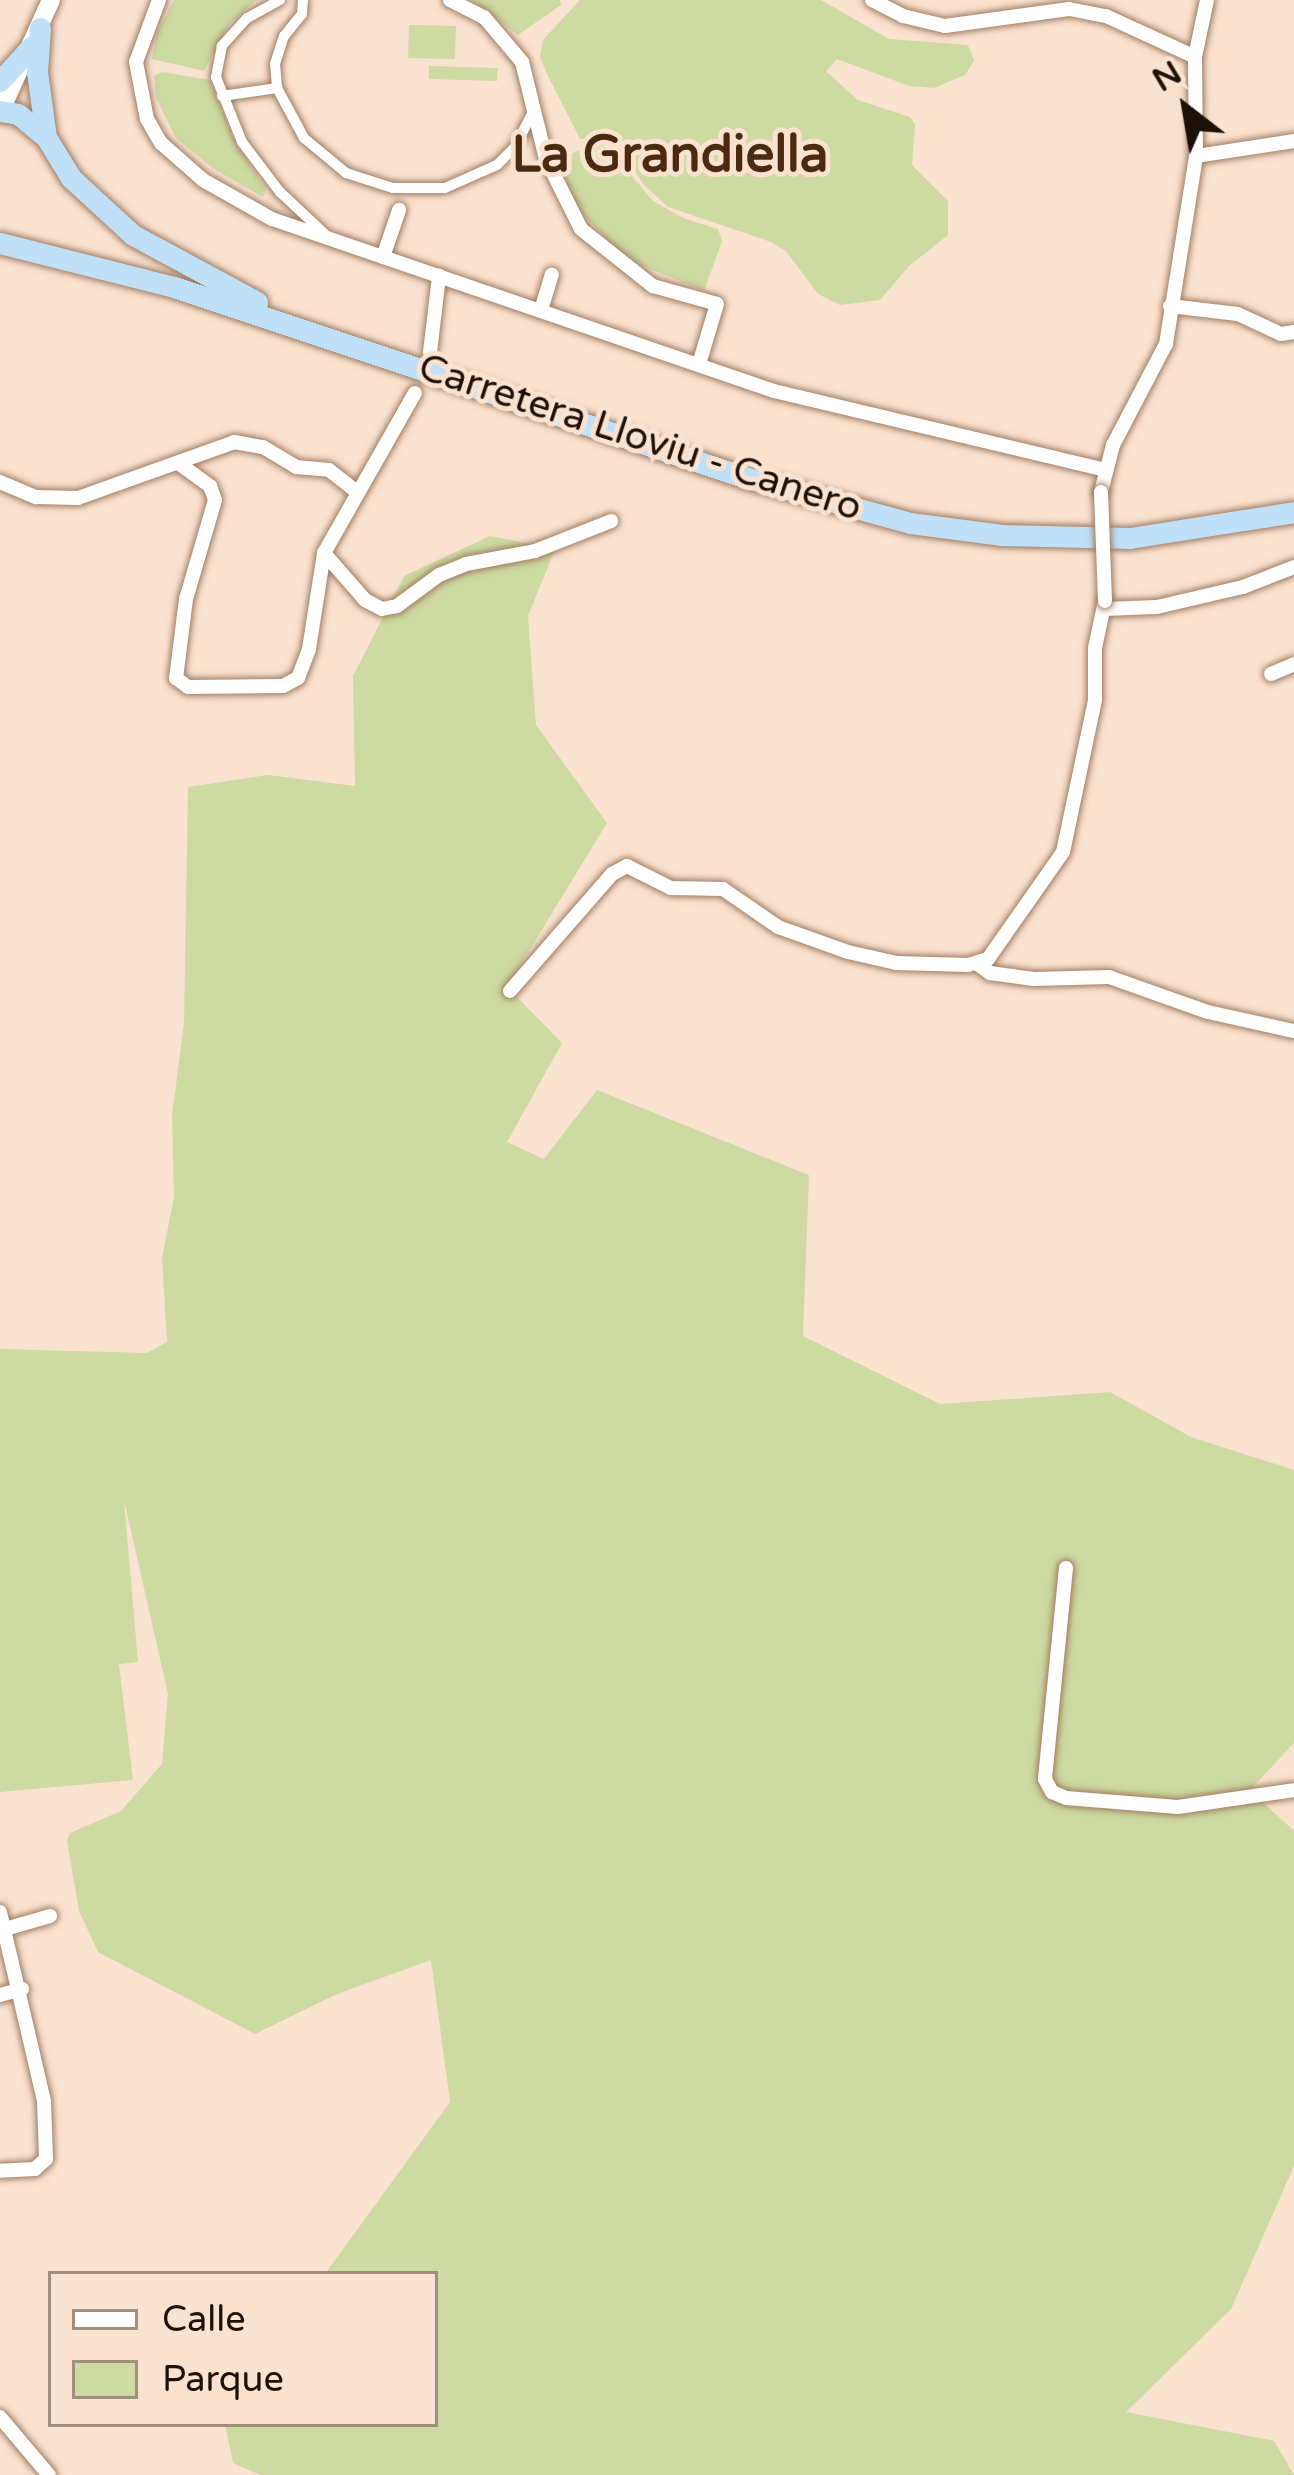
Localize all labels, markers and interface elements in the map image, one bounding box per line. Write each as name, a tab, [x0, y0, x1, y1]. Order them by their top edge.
north arrow	[1126, 48, 1246, 168]
text: N	[1146, 53, 1189, 100]
district label: La Grandiella	[512, 124, 828, 186]
street label: Carretera Lloviu - Canero	[413, 344, 867, 532]
legend	[48, 2271, 438, 2427]
text: Calle	[162, 2298, 246, 2341]
text: Parque	[162, 2358, 284, 2401]

